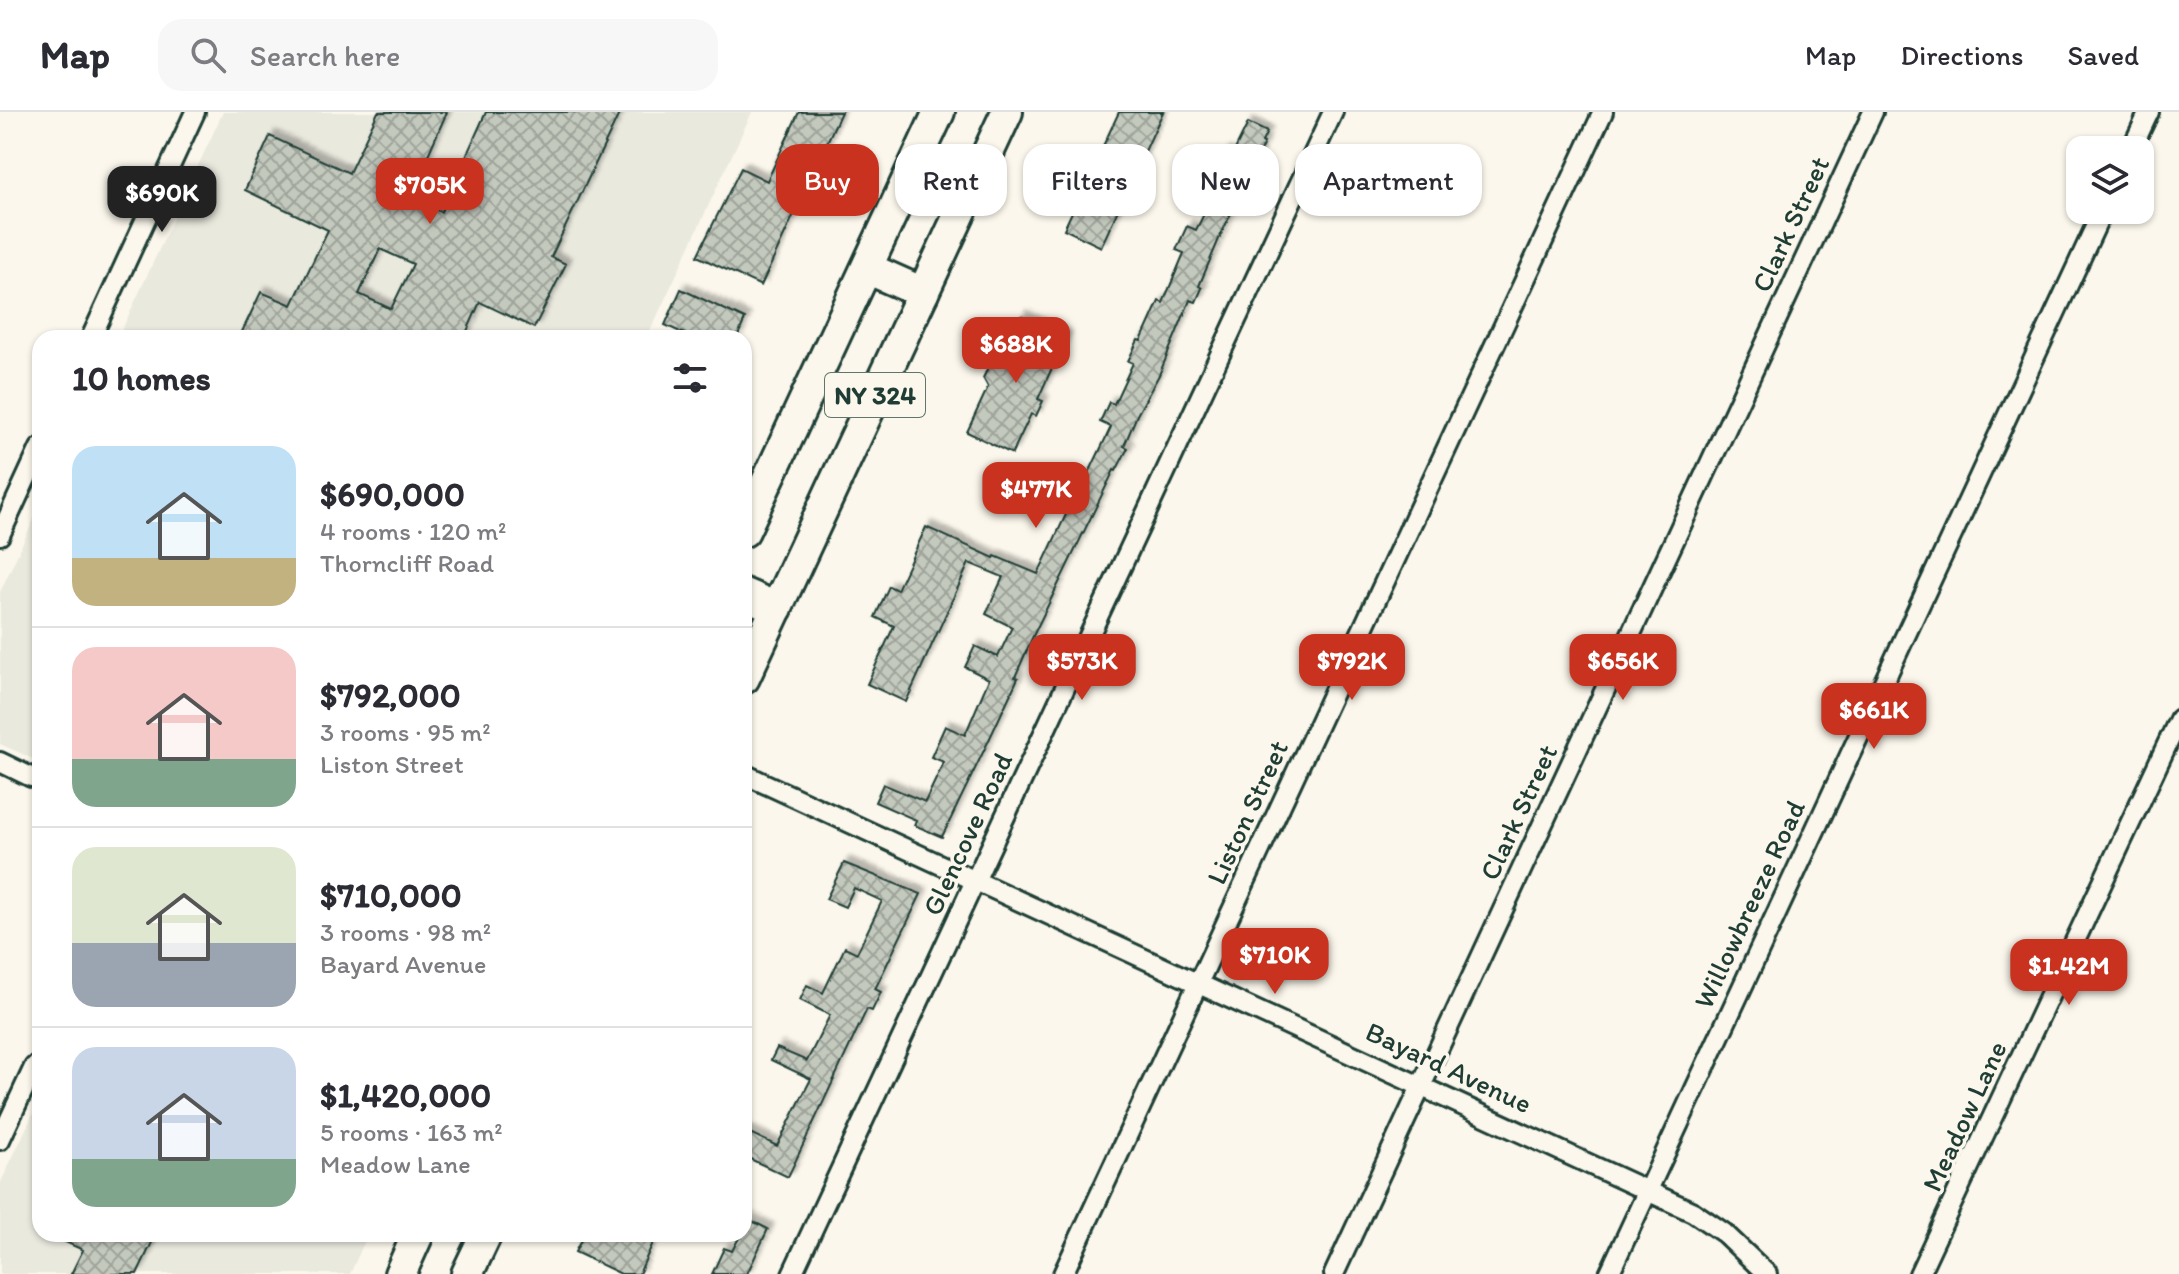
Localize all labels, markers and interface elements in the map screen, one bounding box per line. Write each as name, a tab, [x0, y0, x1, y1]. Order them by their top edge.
search box	[158, 19, 718, 91]
text: Map	[40, 32, 110, 78]
icon: search	[186, 33, 230, 77]
text: Search here	[250, 37, 400, 74]
text: Map	[1805, 38, 1856, 72]
text: Directions	[1900, 38, 2024, 72]
text: Saved	[2068, 38, 2139, 72]
map controls	[2066, 136, 2154, 224]
button: layers	[2066, 136, 2154, 224]
chip: Buy	[776, 144, 879, 216]
chip: Rent	[895, 144, 1007, 216]
chip: Filters	[1023, 144, 1156, 216]
chip: New	[1172, 144, 1279, 216]
chip: Apartment	[1295, 144, 1482, 216]
street label: Clark Street	[1744, 151, 1836, 297]
pin: $705K	[374, 158, 486, 226]
pin: $690K	[106, 166, 218, 234]
text: $705K	[394, 168, 466, 200]
text: $690K	[125, 176, 199, 208]
pin: $688K	[960, 317, 1072, 385]
text: $688K	[980, 327, 1052, 359]
icon: filters	[668, 356, 712, 400]
text: 10 homes	[72, 358, 211, 399]
road number: NY 324	[825, 373, 925, 417]
pin: $477K	[980, 462, 1092, 530]
text: $477K	[1000, 472, 1072, 504]
text: $690,000	[320, 474, 465, 515]
icon: home	[136, 478, 232, 574]
text: 4 rooms · 120 m²	[320, 515, 506, 547]
text: Thorncliff Road	[320, 547, 494, 579]
pin: $573K	[1026, 634, 1138, 702]
pin: $792K	[1296, 634, 1408, 702]
pin: $656K	[1567, 634, 1679, 702]
text: $573K	[1047, 644, 1117, 676]
text: $792K	[1317, 644, 1387, 676]
text: $656K	[1588, 644, 1658, 676]
text: $792,000	[320, 675, 461, 716]
icon: home	[136, 679, 232, 775]
pin: $661K	[1818, 683, 1930, 751]
text: $661K	[1839, 693, 1909, 725]
text: 3 rooms · 95 m²	[320, 716, 491, 748]
street label: Liston Street	[1199, 735, 1295, 889]
street label: Clark Street	[1472, 739, 1564, 885]
street label: Glencove Road	[915, 747, 1019, 921]
text: Liston Street	[320, 748, 464, 780]
street label: Willowbreeze Road	[1686, 794, 1812, 1014]
text: $710,000	[320, 875, 462, 916]
icon: home	[136, 879, 232, 975]
text: 3 rooms · 98 m²	[320, 916, 491, 948]
pin: $710K	[1219, 928, 1331, 996]
text: $710K	[1240, 938, 1310, 970]
pin: $1.42M	[2004, 939, 2134, 1007]
text: Bayard Avenue	[320, 948, 486, 980]
text: $1.42M	[2028, 949, 2110, 981]
street label: Bayard Avenue	[1361, 1014, 1537, 1120]
street label: Meadow Lane	[1914, 1035, 2014, 1197]
text: $1,420,000	[320, 1075, 491, 1116]
icon: home	[136, 1079, 232, 1175]
text: 5 rooms · 163 m²	[320, 1116, 503, 1148]
text: Meadow Lane	[320, 1148, 471, 1180]

